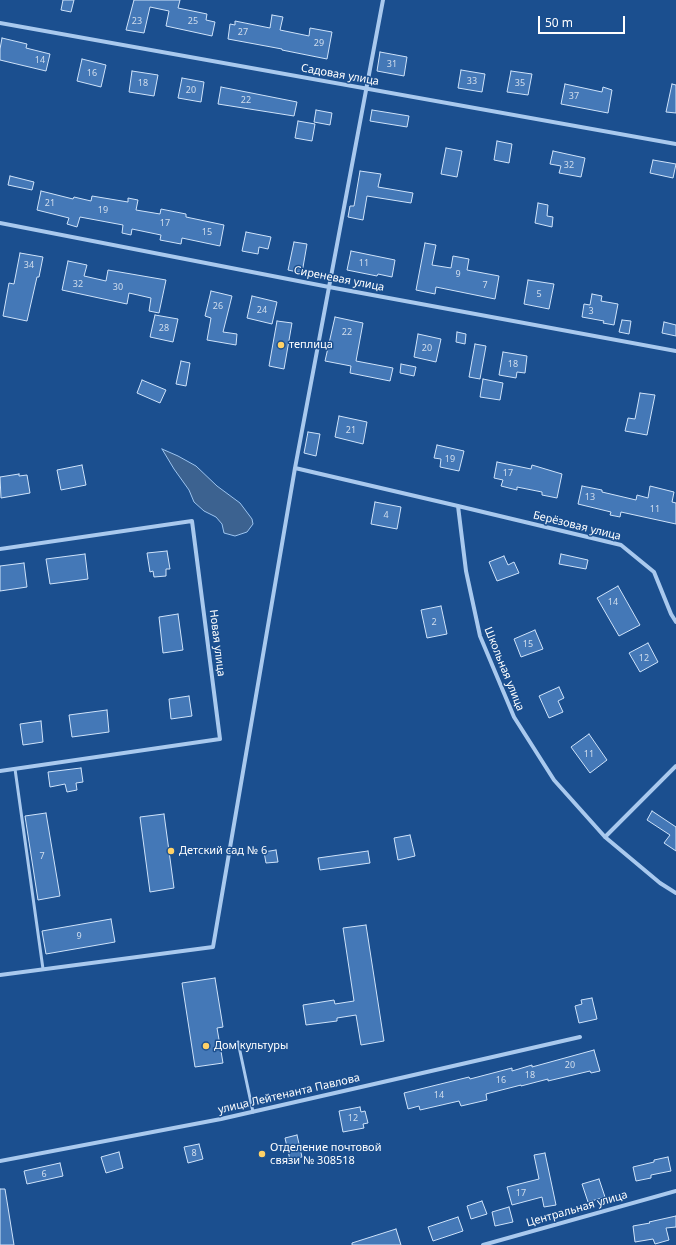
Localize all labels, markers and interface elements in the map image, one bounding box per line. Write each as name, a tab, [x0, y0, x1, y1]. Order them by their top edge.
scale bar	[540, 8, 627, 34]
text: 50 m	[545, 14, 573, 31]
house number: 23	[132, 16, 142, 26]
house number: 25	[188, 16, 198, 26]
house number: 27	[238, 27, 248, 37]
house number: 29	[314, 38, 324, 48]
house number: 14	[35, 55, 45, 65]
house number: 31	[387, 59, 397, 69]
street label: Садовая улица	[300, 62, 380, 88]
house number: 16	[87, 68, 97, 78]
house number: 33	[467, 76, 477, 86]
house number: 18	[138, 78, 148, 88]
house number: 35	[515, 78, 525, 88]
house number: 20	[186, 85, 196, 95]
house number: 37	[569, 91, 579, 101]
house number: 22	[241, 95, 251, 105]
house number: 32	[564, 160, 574, 170]
house number: 21	[45, 198, 55, 208]
house number: 19	[98, 205, 108, 215]
house number: 17	[160, 218, 170, 228]
house number: 15	[202, 227, 212, 237]
house number: 11	[359, 258, 369, 268]
house number: 34	[24, 260, 34, 270]
street label: Сиреневая улица	[293, 264, 385, 294]
house number: 9	[455, 269, 461, 279]
house number: 32	[73, 279, 83, 289]
house number: 7	[482, 280, 488, 290]
house number: 30	[113, 282, 123, 292]
house number: 5	[536, 289, 542, 299]
house number: 26	[213, 301, 223, 311]
house number: 24	[257, 305, 267, 315]
house number: 3	[588, 306, 594, 316]
house number: 28	[159, 323, 169, 333]
house number: 22	[342, 327, 352, 337]
place label: теплица	[289, 338, 333, 352]
marker: теплица	[276, 340, 286, 350]
house number: 20	[422, 343, 432, 353]
house number: 18	[508, 359, 518, 369]
house number: 21	[346, 425, 356, 435]
house number: 19	[445, 454, 455, 464]
house number: 17	[503, 468, 513, 478]
house number: 13	[585, 492, 595, 502]
house number: 11	[650, 504, 660, 514]
street label: Берёзовая улица	[532, 509, 622, 543]
house number: 4	[383, 510, 389, 520]
house number: 14	[608, 597, 618, 607]
street label: Новая улица	[206, 609, 228, 677]
house number: 2	[431, 617, 437, 627]
street label: Школьная улица	[481, 625, 527, 713]
house number: 15	[523, 639, 533, 649]
house number: 12	[639, 653, 649, 663]
house number: 11	[584, 749, 594, 759]
place label: Детский сад № 6	[179, 844, 267, 858]
marker: Детский сад № 6	[166, 846, 176, 856]
house number: 7	[39, 851, 45, 861]
house number: 9	[76, 931, 82, 941]
place label: Дом культуры	[214, 1039, 288, 1053]
marker: Дом культуры	[201, 1041, 211, 1051]
house number: 20	[565, 1060, 575, 1070]
house number: 18	[525, 1070, 535, 1080]
street label: улица Лейтенанта Павлова	[217, 1071, 361, 1117]
house number: 16	[496, 1075, 506, 1085]
house number: 14	[434, 1090, 444, 1100]
house number: 12	[348, 1113, 358, 1123]
place label: Отделение почтовой связи № 308518	[270, 1141, 381, 1167]
house number: 8	[191, 1148, 197, 1158]
marker: Отделение почтовой связи № 308518	[257, 1149, 267, 1159]
house number: 6	[41, 1169, 47, 1179]
house number: 17	[516, 1188, 526, 1198]
street label: Центральная улица	[525, 1188, 629, 1230]

